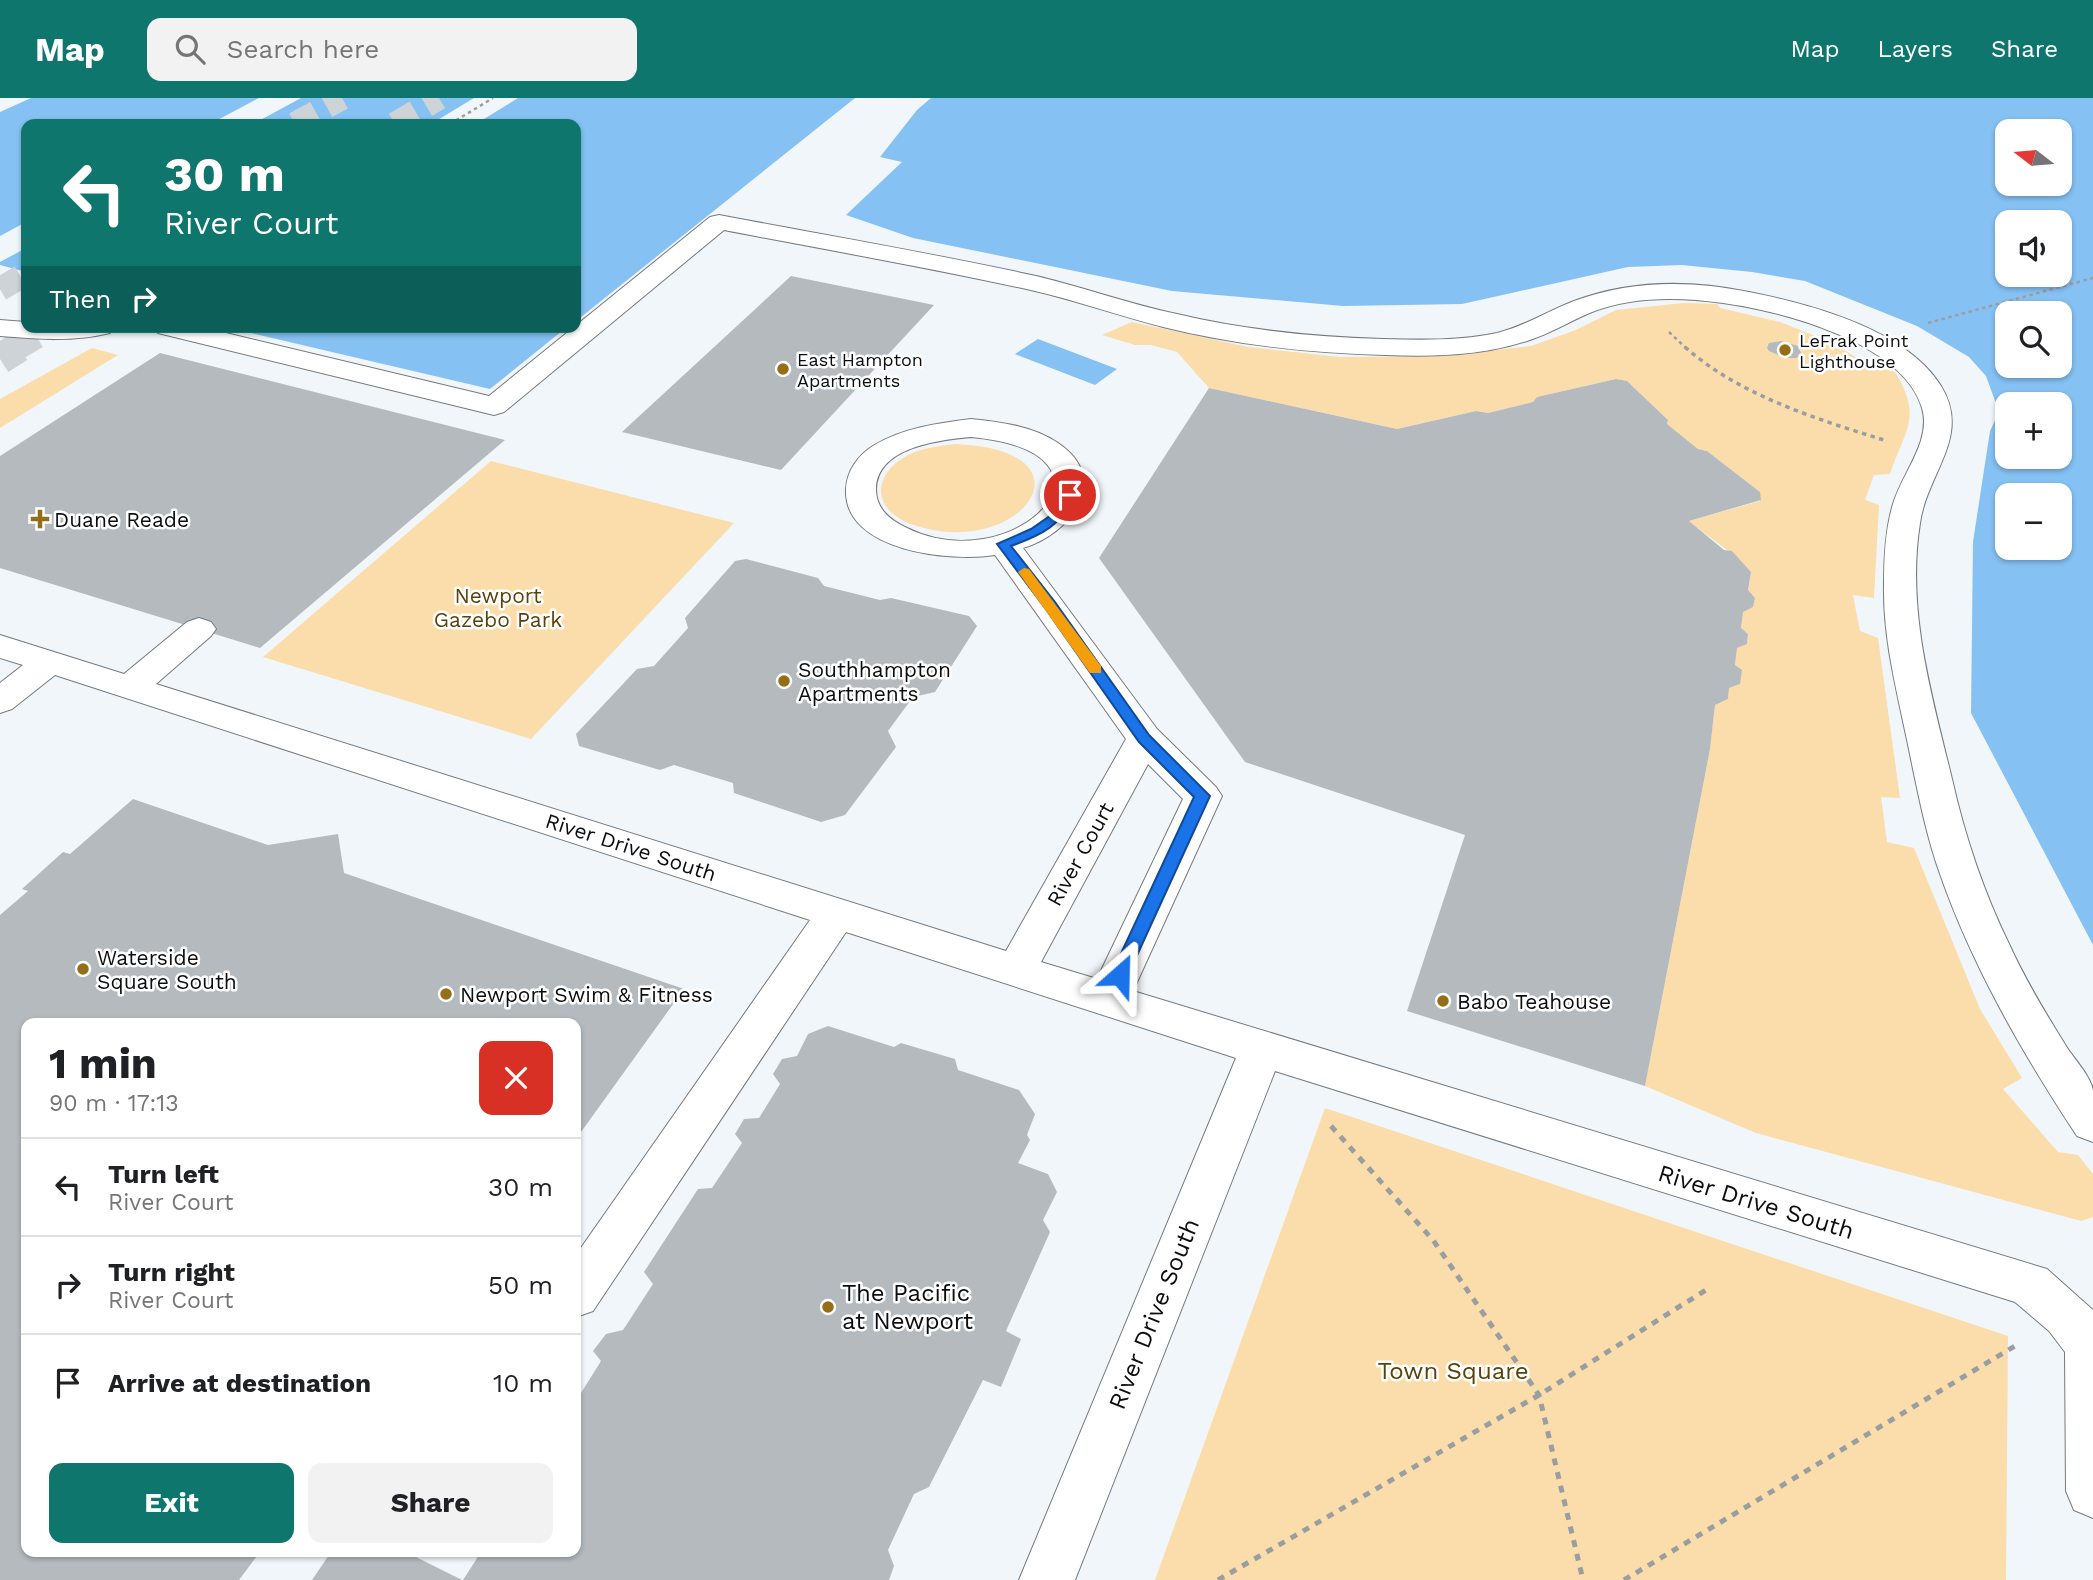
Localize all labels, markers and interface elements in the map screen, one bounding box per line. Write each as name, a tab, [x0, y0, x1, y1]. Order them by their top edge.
search box	[147, 18, 637, 81]
text: Map	[35, 30, 105, 69]
icon: search	[171, 30, 209, 68]
text: Search here	[227, 34, 379, 64]
text: Map	[1791, 35, 1839, 63]
text: Layers	[1877, 35, 1953, 63]
text: Share	[1991, 35, 2058, 63]
north arrow	[1995, 119, 2072, 196]
map controls	[1995, 119, 2072, 560]
text: 30 m	[164, 145, 285, 203]
icon: left	[49, 147, 140, 238]
text: River Court	[164, 204, 338, 242]
button: sound	[1995, 210, 2072, 287]
icon: right	[125, 280, 163, 318]
text: Then	[49, 284, 111, 314]
button: search	[1995, 301, 2072, 378]
place label: LeFrak Point Lighthouse	[1799, 330, 1909, 372]
marker: LeFrak Point Lighthouse	[1777, 342, 1793, 358]
place label: East Hampton Apartments	[797, 349, 923, 391]
marker: East Hampton Apartments	[775, 361, 791, 377]
button: +	[1995, 392, 2072, 469]
pin	[1040, 465, 1100, 525]
icon: arrive	[1051, 476, 1089, 514]
button: −	[1995, 483, 2072, 560]
place label: Duane Reade	[54, 507, 189, 532]
marker: Duane Reade	[32, 511, 48, 527]
park label: Newport Gazebo Park	[434, 583, 562, 632]
place label: Southhampton Apartments	[798, 657, 951, 706]
marker: Southhampton Apartments	[776, 673, 792, 689]
street label: River Court	[1041, 798, 1119, 910]
street label: River Drive South	[543, 808, 719, 886]
position arrow	[1083, 938, 1157, 1012]
place label: Waterside Square South	[97, 945, 237, 994]
marker: Waterside Square South	[75, 961, 91, 977]
place label: Newport Swim & Fitness	[460, 982, 713, 1007]
marker: Newport Swim & Fitness	[438, 986, 454, 1002]
place label: Babo Teahouse	[1457, 989, 1611, 1014]
marker: Babo Teahouse	[1435, 993, 1451, 1009]
text: 1 min	[49, 1039, 157, 1088]
button: close	[479, 1041, 553, 1115]
text: 90 m · 17:13	[49, 1090, 179, 1117]
text: Turn left	[108, 1159, 219, 1189]
street label: River Drive South	[1655, 1159, 1857, 1245]
icon: left	[49, 1168, 87, 1206]
text: 30 m	[488, 1172, 553, 1202]
text: River Court	[108, 1189, 233, 1216]
street label: River Drive South	[1103, 1214, 1205, 1414]
text: Turn right	[108, 1257, 235, 1287]
icon: right	[49, 1266, 87, 1304]
text: 50 m	[488, 1270, 553, 1300]
place label: The Pacific at Newport	[842, 1279, 973, 1335]
text: River Court	[108, 1287, 233, 1314]
marker: The Pacific at Newport	[820, 1299, 836, 1315]
park label: Town Square	[1377, 1357, 1529, 1385]
icon: arrive	[49, 1364, 87, 1402]
text: Arrive at destination	[108, 1368, 371, 1398]
text: 10 m	[493, 1368, 553, 1398]
button: Exit	[49, 1463, 294, 1543]
button: Share	[308, 1463, 553, 1543]

